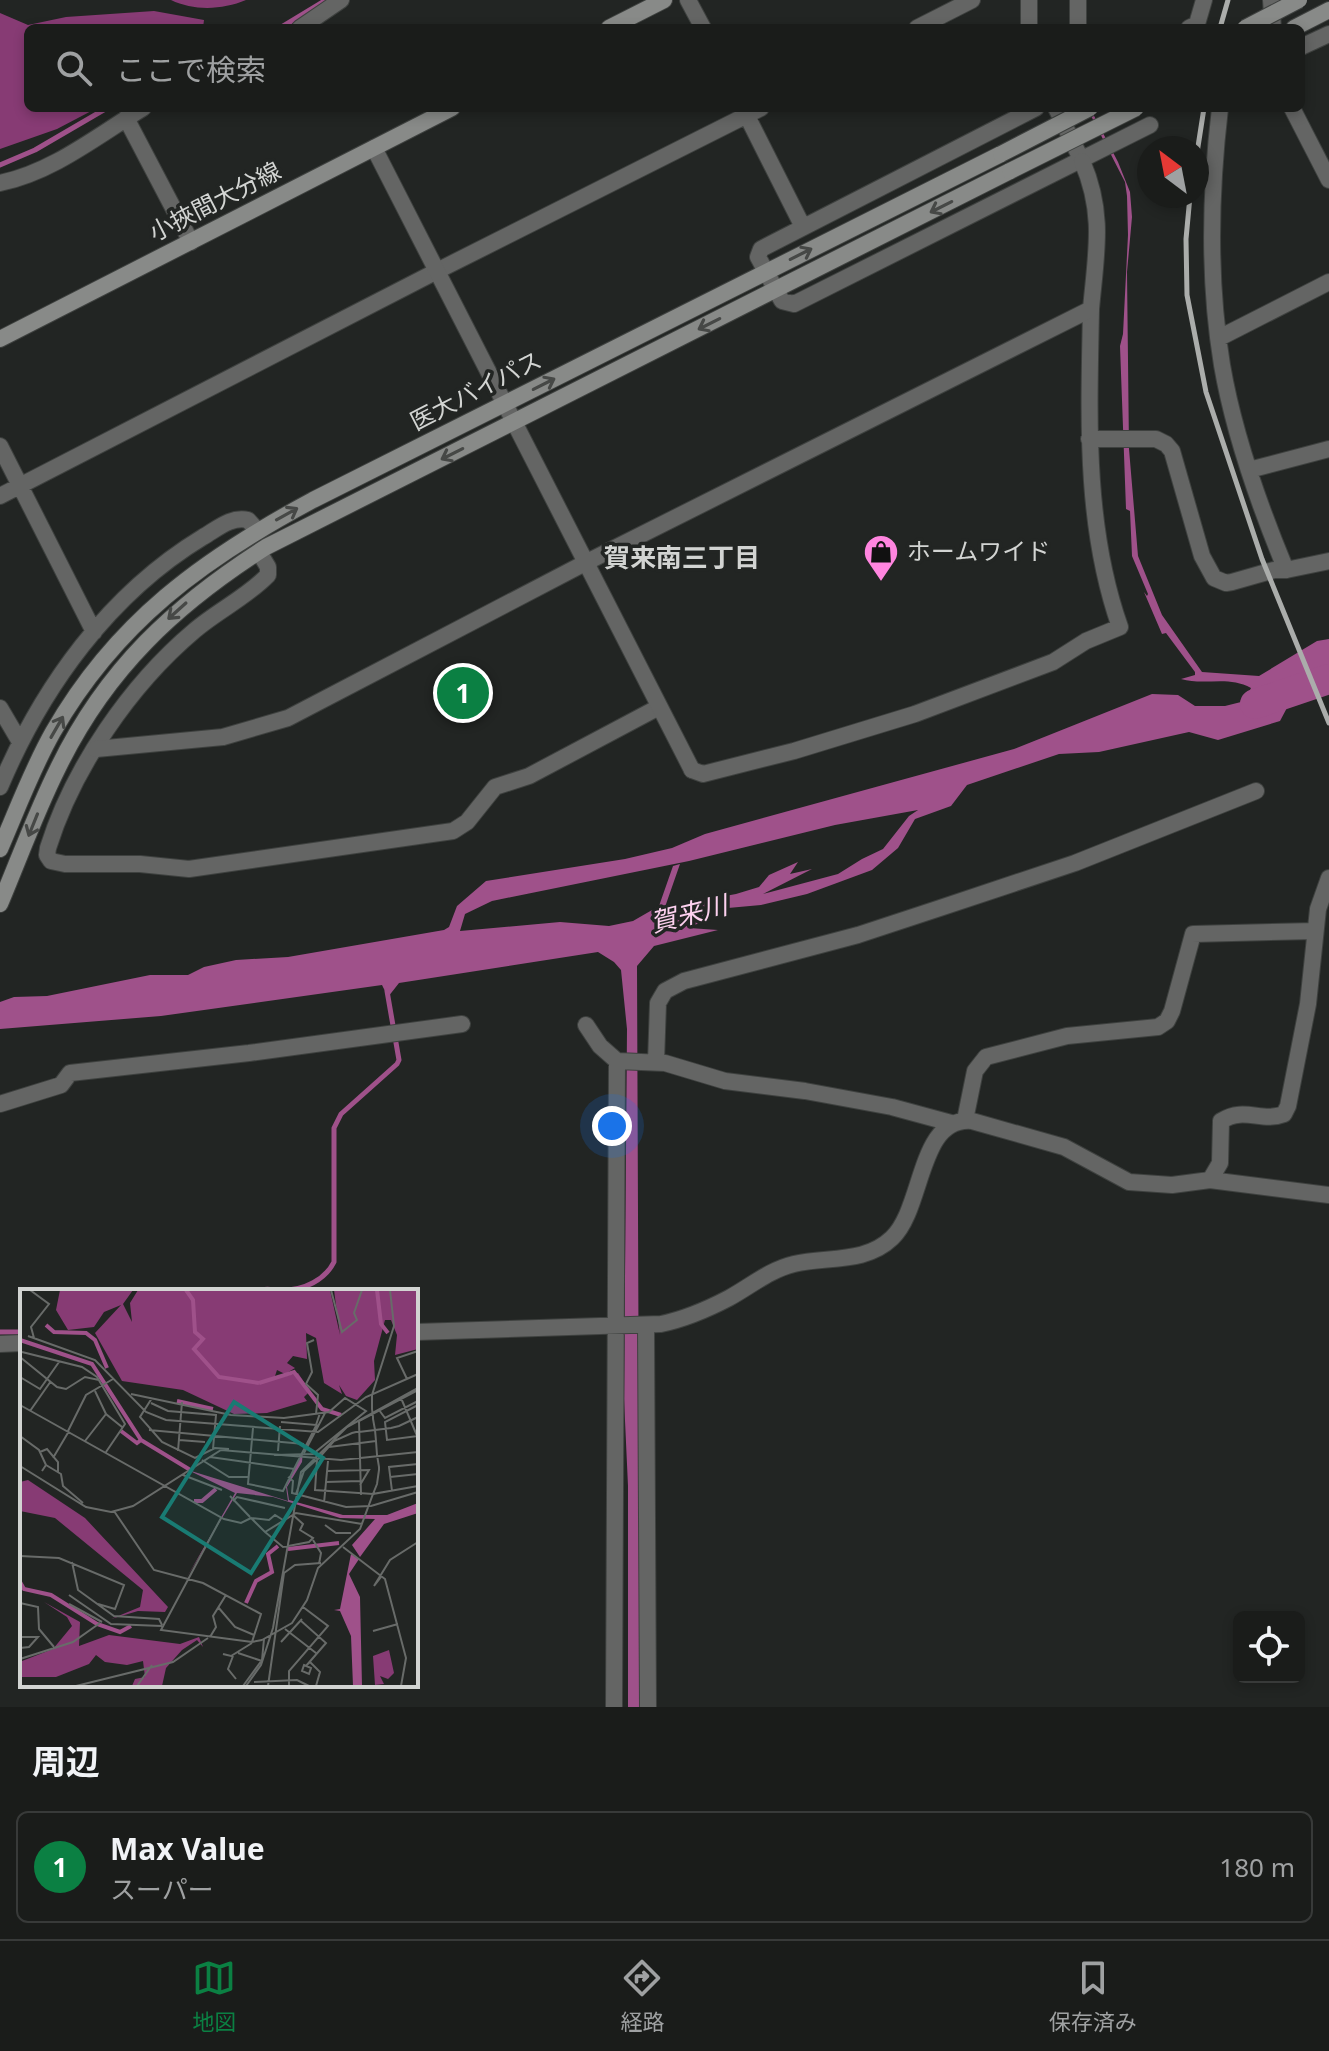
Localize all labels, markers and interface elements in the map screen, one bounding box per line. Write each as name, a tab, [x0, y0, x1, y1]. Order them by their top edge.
search box	[24, 24, 1305, 112]
icon: search	[52, 46, 96, 90]
text: ここで検索	[116, 49, 266, 90]
north arrow	[1137, 136, 1209, 208]
street label: 小挾間大分線	[143, 153, 286, 248]
one-way arrow	[929, 199, 953, 215]
one-way arrow	[789, 246, 813, 261]
one-way arrow	[697, 316, 721, 332]
street label: 医大バイパス	[404, 342, 547, 437]
one-way arrow	[532, 375, 556, 391]
one-way arrow	[440, 446, 464, 462]
one-way arrow	[275, 506, 298, 522]
shop icon: ホームワイド	[862, 533, 900, 583]
place label: ホームワイド	[907, 534, 1050, 567]
district label: 賀来南三丁目	[604, 539, 760, 575]
one-way arrow	[167, 602, 187, 620]
pin: 1	[437, 663, 489, 723]
one-way arrow	[49, 716, 65, 739]
one-way arrow	[25, 812, 40, 837]
water label: 賀来川	[647, 885, 734, 940]
your location	[592, 1106, 632, 1146]
inset map	[20, 1289, 418, 1687]
map controls	[1233, 1611, 1305, 1683]
button: locate	[1233, 1611, 1305, 1683]
text: 周辺	[32, 1738, 100, 1784]
text: Max Value	[110, 1828, 265, 1869]
text: 1	[53, 1849, 67, 1885]
text: 180 m	[1219, 1849, 1295, 1885]
text: スーパー	[110, 1871, 214, 1907]
tab: 地図	[192, 1956, 236, 2036]
tab: 経路	[620, 1956, 665, 2036]
tab: 保存済み	[1049, 1956, 1137, 2036]

